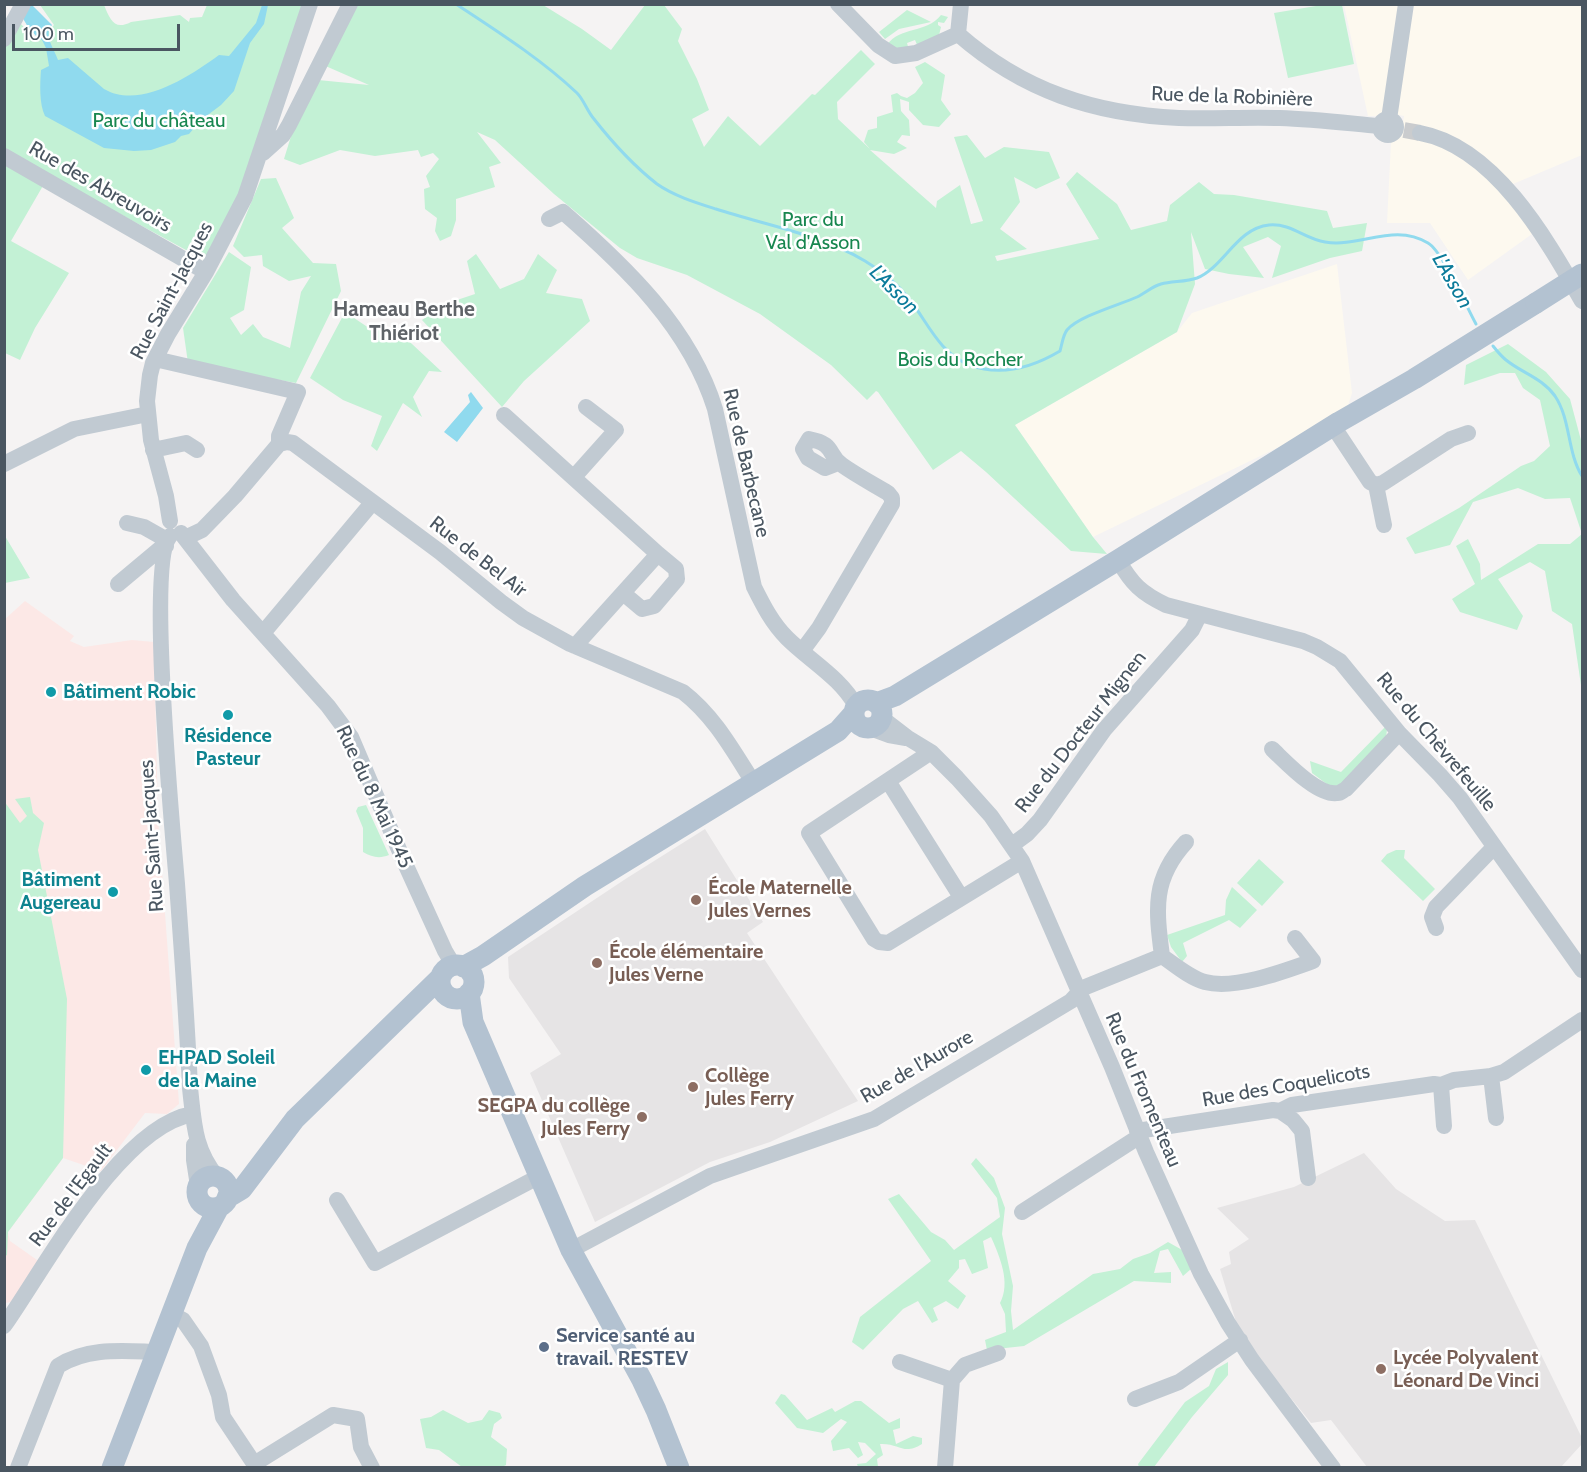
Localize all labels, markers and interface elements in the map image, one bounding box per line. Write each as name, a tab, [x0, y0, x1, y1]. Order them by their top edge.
scale bar	[15, 12, 183, 50]
text: 100 m	[23, 23, 74, 45]
street label: Rue de la Robinière	[1151, 82, 1313, 112]
park label: Parc du château	[93, 109, 225, 133]
street label: Rue des Abreuvoirs	[24, 136, 176, 238]
park label: Parc du Val d'Asson	[766, 208, 860, 255]
street label: Rue Saint-Jacques	[126, 218, 218, 364]
water label: L'Asson	[1426, 249, 1478, 313]
water label: L'Asson	[864, 260, 924, 320]
district label: Hameau Berthe Thiériot	[333, 297, 475, 347]
park label: Bois du Rocher	[897, 348, 1023, 372]
street label: Rue de Barbecane	[717, 386, 775, 540]
street label: Rue de Bel Air	[424, 511, 532, 603]
street label: Rue du Docteur Mignen	[1010, 646, 1152, 818]
street label: Rue du Chèvrefeuille	[1371, 668, 1501, 816]
place label: Bâtiment Robic	[63, 680, 196, 704]
marker: Bâtiment Robic	[44, 685, 58, 699]
marker: Résidence Pasteur	[221, 708, 235, 722]
street label: Rue du 8 Mai 1945	[330, 722, 418, 872]
place label: Résidence Pasteur	[184, 724, 272, 771]
street label: Rue Saint-Jacques	[135, 759, 169, 913]
place label: Bâtiment Augereau	[20, 868, 101, 915]
place label: École Maternelle Jules Vernes	[708, 876, 852, 923]
marker: Bâtiment Augereau	[106, 885, 120, 899]
marker: École Maternelle Jules Vernes	[689, 893, 703, 907]
place label: École élémentaire Jules Verne	[609, 940, 763, 987]
marker: École élémentaire Jules Verne	[590, 956, 604, 970]
street label: Rue du Fromenteau	[1100, 1009, 1186, 1171]
street label: Rue de l'Aurore	[856, 1025, 978, 1109]
place label: EHPAD Soleil de la Maine	[158, 1046, 275, 1093]
street label: Rue des Coquelicots	[1200, 1059, 1372, 1113]
marker: EHPAD Soleil de la Maine	[139, 1063, 153, 1077]
place label: Collège Jules Ferry	[705, 1064, 794, 1111]
marker: Collège Jules Ferry	[686, 1080, 700, 1094]
place label: SEGPA du collège Jules Ferry	[477, 1094, 630, 1141]
marker: SEGPA du collège Jules Ferry	[635, 1110, 649, 1124]
street label: Rue de l'Egault	[24, 1139, 118, 1251]
place label: Service santé au travail. RESTEV	[556, 1324, 695, 1371]
marker: Service santé au travail. RESTEV	[537, 1340, 551, 1354]
place label: Lycée Polyvalent Léonard De Vinci	[1393, 1346, 1539, 1393]
marker: Lycée Polyvalent Léonard De Vinci	[1374, 1362, 1388, 1376]

